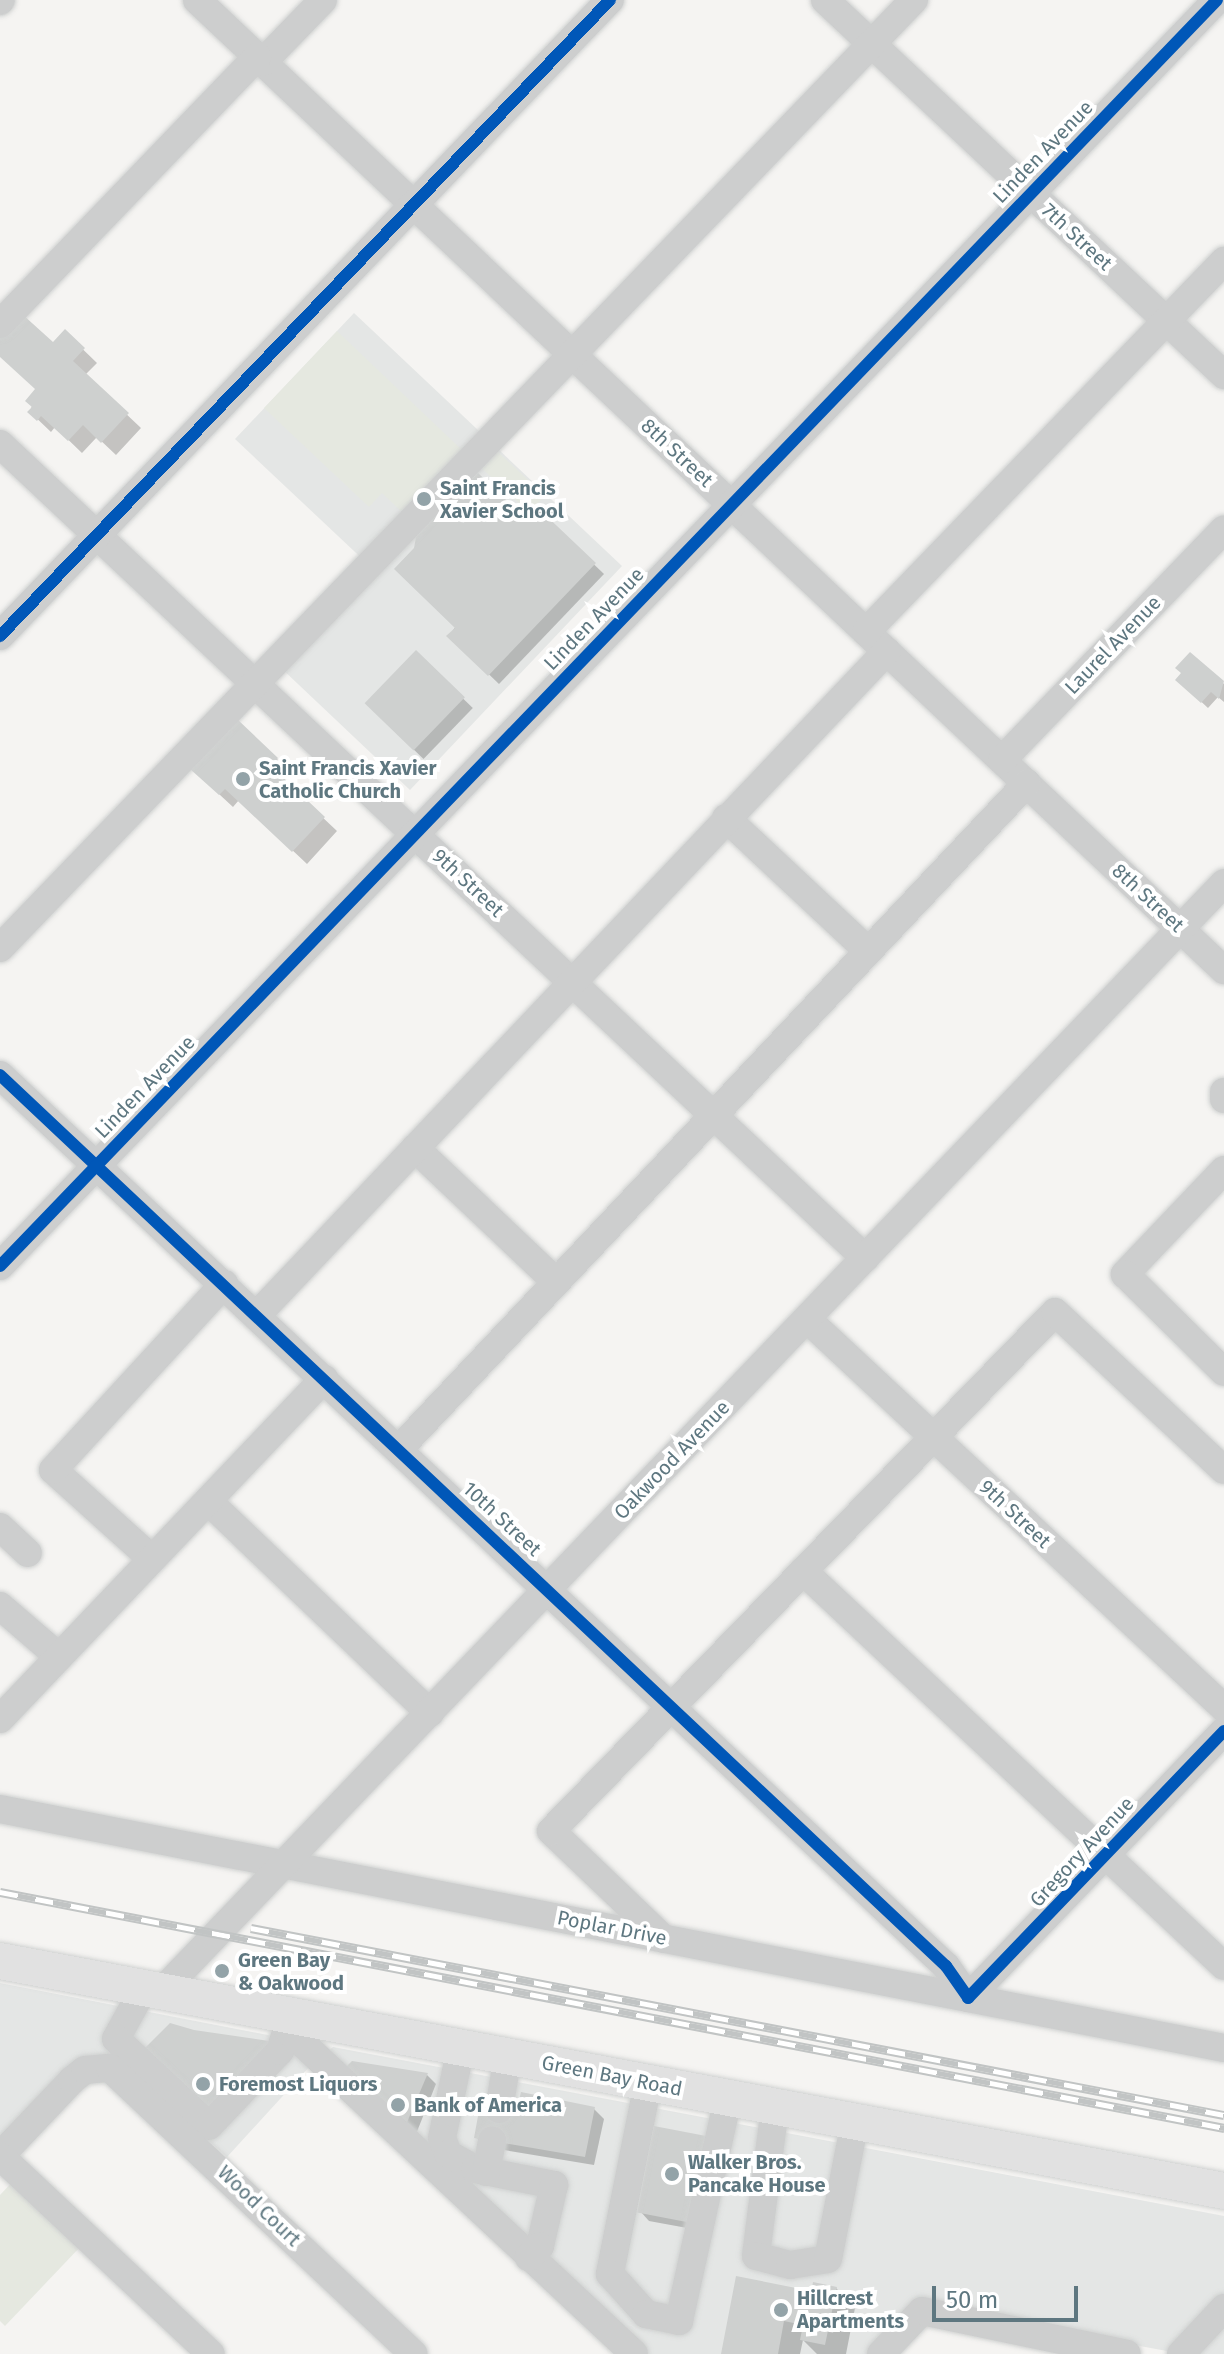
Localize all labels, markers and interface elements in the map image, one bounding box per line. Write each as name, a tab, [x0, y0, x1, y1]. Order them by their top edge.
street label: Linden Avenue	[988, 96, 1098, 208]
street label: 7th Street	[1037, 198, 1117, 276]
street label: 8th Street	[636, 414, 718, 492]
place label: Saint Francis Xavier School	[440, 476, 564, 523]
marker: Saint Francis Xavier School	[415, 490, 433, 508]
street label: Linden Avenue	[539, 563, 649, 675]
street label: Laurel Avenue	[1060, 591, 1166, 699]
place label: Saint Francis Xavier Catholic Church	[259, 756, 437, 803]
marker: Saint Francis Xavier Catholic Church	[234, 770, 252, 788]
street label: 9th Street	[427, 844, 509, 922]
street label: 8th Street	[1107, 859, 1189, 937]
street label: Linden Avenue	[90, 1031, 200, 1143]
street label: Oakwood Avenue	[609, 1396, 735, 1524]
street label: 9th Street	[974, 1475, 1056, 1553]
street label: 10th Street	[458, 1477, 546, 1561]
street label: Gregory Avenue	[1025, 1792, 1139, 1912]
street label: Poplar Drive	[555, 1906, 669, 1950]
place label: Green Bay & Oakwood	[238, 1948, 344, 1995]
marker: Green Bay & Oakwood	[213, 1962, 231, 1980]
street label: Green Bay Road	[540, 2051, 684, 2101]
place label: Foremost Liquors	[219, 2072, 377, 2096]
marker: Foremost Liquors	[194, 2075, 212, 2093]
place label: Bank of America	[414, 2093, 562, 2117]
marker: Bank of America	[389, 2096, 407, 2114]
place label: Walker Bros. Pancake House	[688, 2150, 825, 2197]
street label: Wood Court	[213, 2161, 305, 2251]
marker: Walker Bros. Pancake House	[663, 2165, 681, 2183]
scale bar	[936, 2270, 1082, 2320]
place label: Hillcrest Apartments	[797, 2286, 904, 2333]
text: 50 m	[946, 2286, 998, 2314]
marker: Hillcrest Apartments	[772, 2301, 790, 2319]

